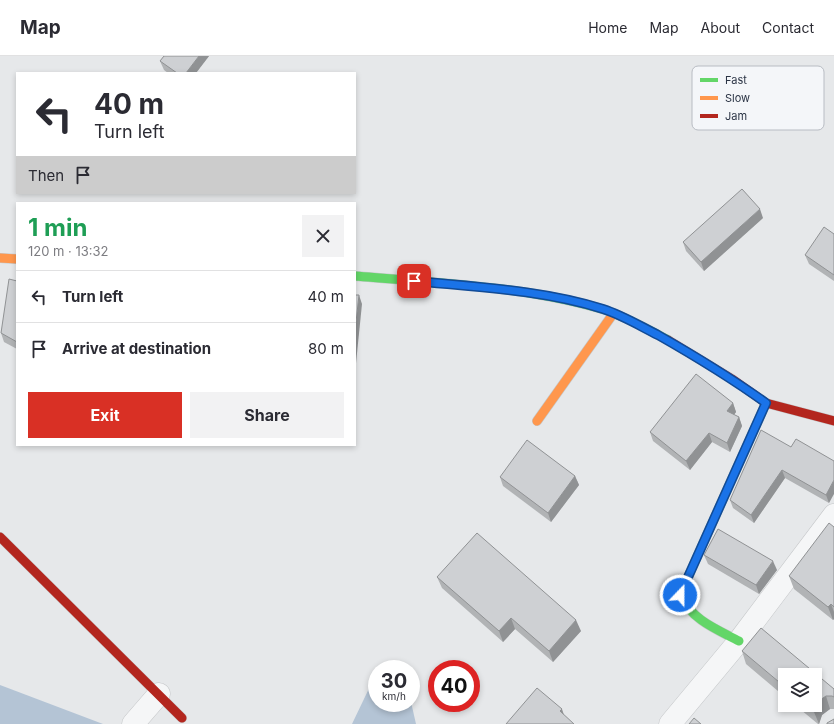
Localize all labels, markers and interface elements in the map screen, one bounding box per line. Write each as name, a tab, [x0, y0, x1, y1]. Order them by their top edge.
text: Map	[20, 16, 61, 39]
text: Home	[588, 19, 627, 36]
text: Map	[649, 19, 679, 36]
text: About	[701, 19, 740, 36]
text: Contact	[762, 19, 814, 36]
legend	[692, 66, 824, 130]
text: Fast	[725, 73, 747, 87]
text: 40 m	[94, 87, 164, 121]
icon: left	[28, 88, 80, 140]
text: Slow	[725, 91, 750, 105]
text: Jam	[725, 109, 747, 123]
text: Turn left	[94, 121, 164, 142]
icon: arrive	[72, 164, 94, 186]
text: Then	[28, 166, 64, 185]
text: 1 min	[28, 213, 87, 242]
button: close	[302, 215, 344, 257]
text: 120 m · 13:32	[28, 243, 109, 259]
pin	[397, 264, 431, 298]
icon: arrive	[403, 270, 425, 292]
icon: left	[28, 286, 50, 308]
text: Turn left	[62, 287, 123, 306]
text: 40 m	[307, 287, 344, 306]
icon: arrive	[28, 338, 50, 360]
text: Arrive at destination	[62, 339, 211, 358]
text: 80 m	[308, 339, 344, 358]
button: Exit	[28, 392, 182, 438]
button: Share	[190, 392, 344, 438]
position arrow	[659, 574, 701, 616]
speed limit sign: 40	[428, 660, 480, 712]
map controls	[778, 668, 822, 712]
button: layers	[778, 668, 822, 712]
text: 30	[381, 669, 407, 693]
text: km/h	[382, 690, 406, 702]

